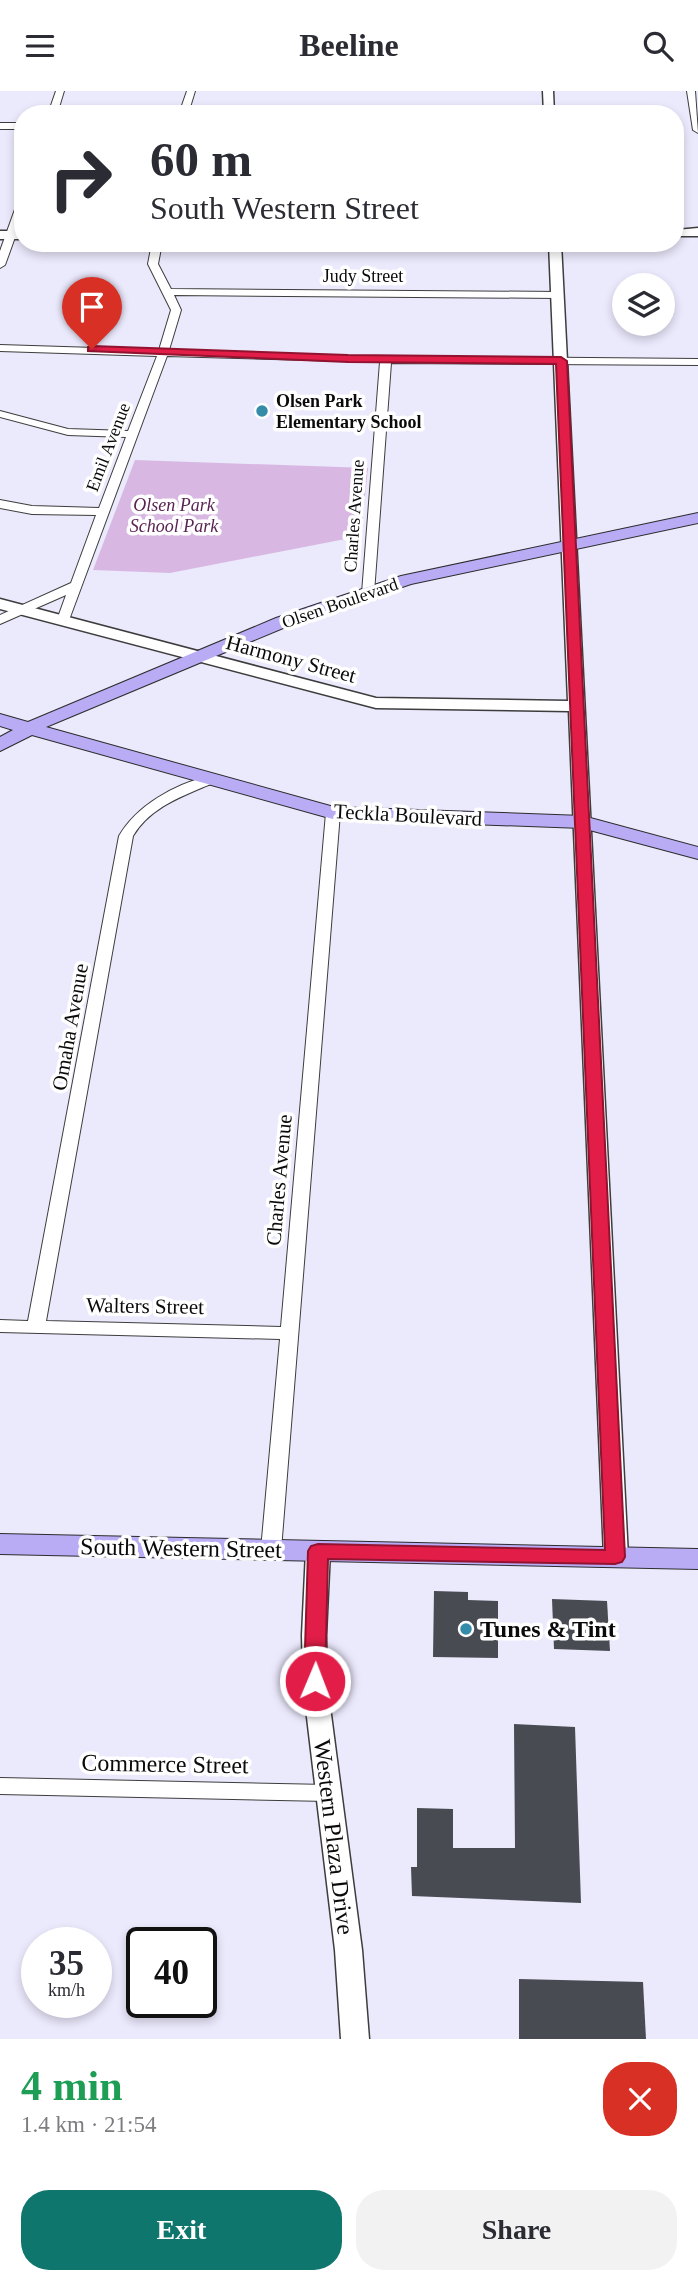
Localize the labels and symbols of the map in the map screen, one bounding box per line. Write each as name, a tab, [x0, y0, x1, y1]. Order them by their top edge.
street label: Judy Street	[323, 266, 403, 286]
pin	[62, 277, 122, 349]
place label: Olsen Park Elementary School	[276, 391, 422, 432]
street label: Emil Avenue	[82, 400, 134, 494]
marker: Olsen Park Elementary School	[254, 403, 270, 419]
street label: Charles Avenue	[340, 459, 368, 573]
park label: Olsen Park School Park	[130, 495, 219, 536]
street label: Olsen Boulevard	[279, 574, 401, 632]
street label: Harmony Street	[223, 630, 359, 688]
street label: Teckla Boulevard	[333, 799, 483, 831]
street label: Omaha Avenue	[47, 962, 93, 1092]
street label: Charles Avenue	[261, 1113, 297, 1247]
street label: Walters Street	[86, 1293, 204, 1319]
street label: South Western Street	[80, 1533, 282, 1563]
place label: Tunes & Tint	[480, 1616, 616, 1642]
marker: Tunes & Tint	[458, 1621, 474, 1637]
position arrow	[278, 1644, 352, 1718]
street label: Western Plaza Drive	[309, 1738, 359, 1936]
street label: Commerce Street	[81, 1750, 249, 1778]
speed limit sign: 40	[126, 1927, 217, 2018]

